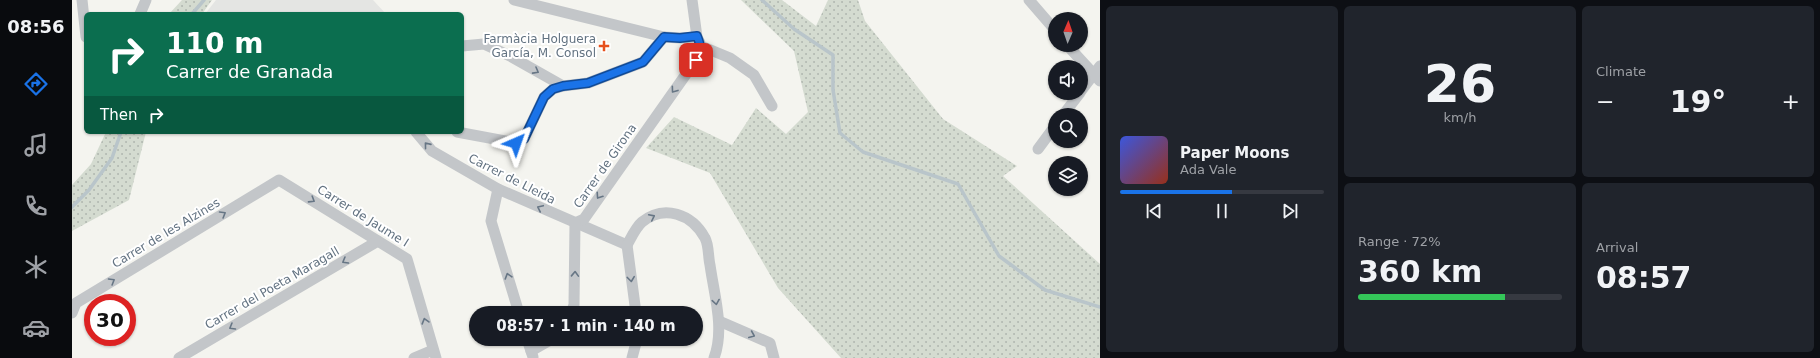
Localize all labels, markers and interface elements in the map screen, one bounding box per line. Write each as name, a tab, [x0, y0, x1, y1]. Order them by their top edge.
north arrow	[1048, 12, 1088, 52]
map controls	[1048, 12, 1088, 196]
text: 08:56	[7, 16, 65, 37]
text: 110 m	[166, 27, 263, 60]
icon: right	[100, 28, 152, 80]
place label: Farmàcia Holguera García, M. Consol	[483, 32, 596, 60]
marker: Farmàcia Holguera García, M. Consol	[599, 41, 609, 51]
pin	[679, 43, 713, 77]
icon: arrive	[685, 49, 707, 71]
text: 26	[1424, 54, 1496, 114]
button: sound	[1048, 60, 1088, 100]
text: Carrer de Granada	[166, 61, 333, 82]
text: Climate	[1596, 64, 1646, 79]
one-way arrow	[532, 66, 540, 73]
icon: directions	[22, 70, 50, 98]
text: 19°	[1670, 84, 1726, 119]
one-way arrow	[672, 86, 679, 93]
text: −	[1596, 89, 1614, 114]
text: +	[1782, 89, 1800, 114]
icon: right	[145, 104, 167, 126]
text: Then	[100, 106, 137, 124]
button: search	[1048, 108, 1088, 148]
text: km/h	[1444, 110, 1476, 125]
street label: Carrer de Girona	[571, 121, 639, 211]
position arrow	[495, 122, 537, 164]
icon: music	[22, 131, 50, 159]
one-way arrow	[424, 142, 431, 149]
text: Paper Moons	[1180, 144, 1289, 162]
street label: Carrer de Lleida	[466, 151, 558, 207]
button: layers	[1048, 156, 1088, 196]
text: Ada Vale	[1180, 162, 1236, 177]
street label: Carrer de Jaume I	[315, 182, 411, 250]
icon: phone	[22, 192, 50, 220]
one-way arrow	[597, 192, 604, 199]
street label: Carrer de les Alzines	[110, 195, 222, 271]
one-way arrow	[308, 196, 315, 203]
icon: previous	[1143, 200, 1165, 222]
icon: pause	[1211, 200, 1233, 222]
icon: next	[1279, 200, 1301, 222]
one-way arrow	[536, 205, 544, 213]
one-way arrow	[219, 211, 226, 218]
one-way arrow	[647, 214, 655, 222]
text: Range · 72%	[1358, 234, 1441, 249]
text: Arrival	[1596, 240, 1638, 255]
street label: Carrer del Poeta Maragall	[202, 244, 342, 332]
icon: climate	[22, 253, 50, 281]
text: 360 km	[1358, 254, 1482, 289]
one-way arrow	[342, 256, 349, 264]
text: 08:57	[1596, 260, 1692, 295]
one-way arrow	[571, 271, 579, 277]
one-way arrow	[504, 272, 513, 279]
one-way arrow	[627, 276, 636, 282]
one-way arrow	[108, 278, 115, 286]
speed limit sign: 30	[84, 294, 136, 346]
one-way arrow	[711, 299, 720, 305]
icon: car	[22, 314, 50, 342]
one-way arrow	[421, 317, 430, 324]
text: 08:57 · 1 min · 140 m	[496, 317, 676, 335]
one-way arrow	[229, 322, 236, 329]
one-way arrow	[747, 330, 755, 338]

